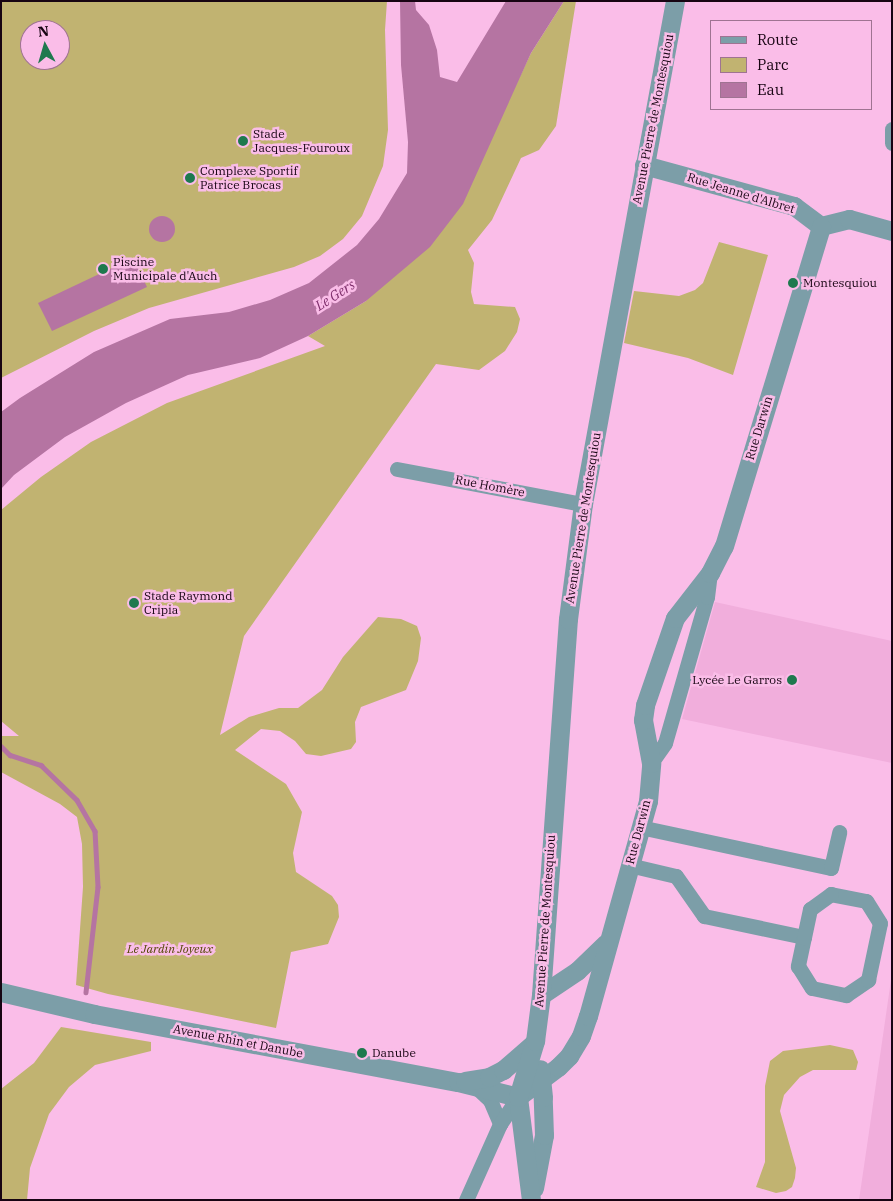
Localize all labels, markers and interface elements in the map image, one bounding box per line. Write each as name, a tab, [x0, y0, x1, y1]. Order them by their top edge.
north arrow	[20, 20, 70, 70]
legend	[710, 20, 873, 110]
text: N	[37, 22, 50, 41]
text: Route	[757, 30, 798, 49]
street label: Avenue Pierre de Montesquiou	[629, 33, 677, 205]
text: Parc	[757, 55, 789, 74]
text: Eau	[757, 80, 784, 99]
place label: Stade Jacques-Fouroux	[253, 127, 350, 155]
marker: Stade Jacques-Fouroux	[237, 135, 249, 147]
place label: Complexe Sportif Patrice Brocas	[200, 164, 298, 192]
street label: Rue Jeanne d'Albret	[686, 170, 796, 216]
marker: Complexe Sportif Patrice Brocas	[184, 172, 196, 184]
place label: Piscine Municipale d'Auch	[113, 255, 217, 283]
marker: Piscine Municipale d'Auch	[97, 263, 109, 275]
water label: Le Gers	[312, 276, 358, 314]
place label: Montesquiou	[803, 276, 877, 290]
marker: Montesquiou	[787, 277, 799, 289]
street label: Rue Darwin	[742, 394, 776, 462]
street label: Avenue Pierre de Montesquiou	[562, 431, 604, 605]
street label: Rue Homère	[454, 472, 526, 500]
place label: Stade Raymond Cripia	[144, 589, 232, 617]
marker: Stade Raymond Cripia	[128, 597, 140, 609]
place label: Lycée Le Garros	[692, 673, 782, 687]
marker: Lycée Le Garros	[786, 674, 798, 686]
street label: Rue Darwin	[622, 798, 654, 866]
street label: Avenue Pierre de Montesquiou	[532, 834, 558, 1008]
park label: Le Jardin Joyeux	[127, 942, 213, 956]
street label: Avenue Rhin et Danube	[172, 1021, 304, 1061]
place label: Danube	[372, 1046, 416, 1060]
marker: Danube	[356, 1047, 368, 1059]

